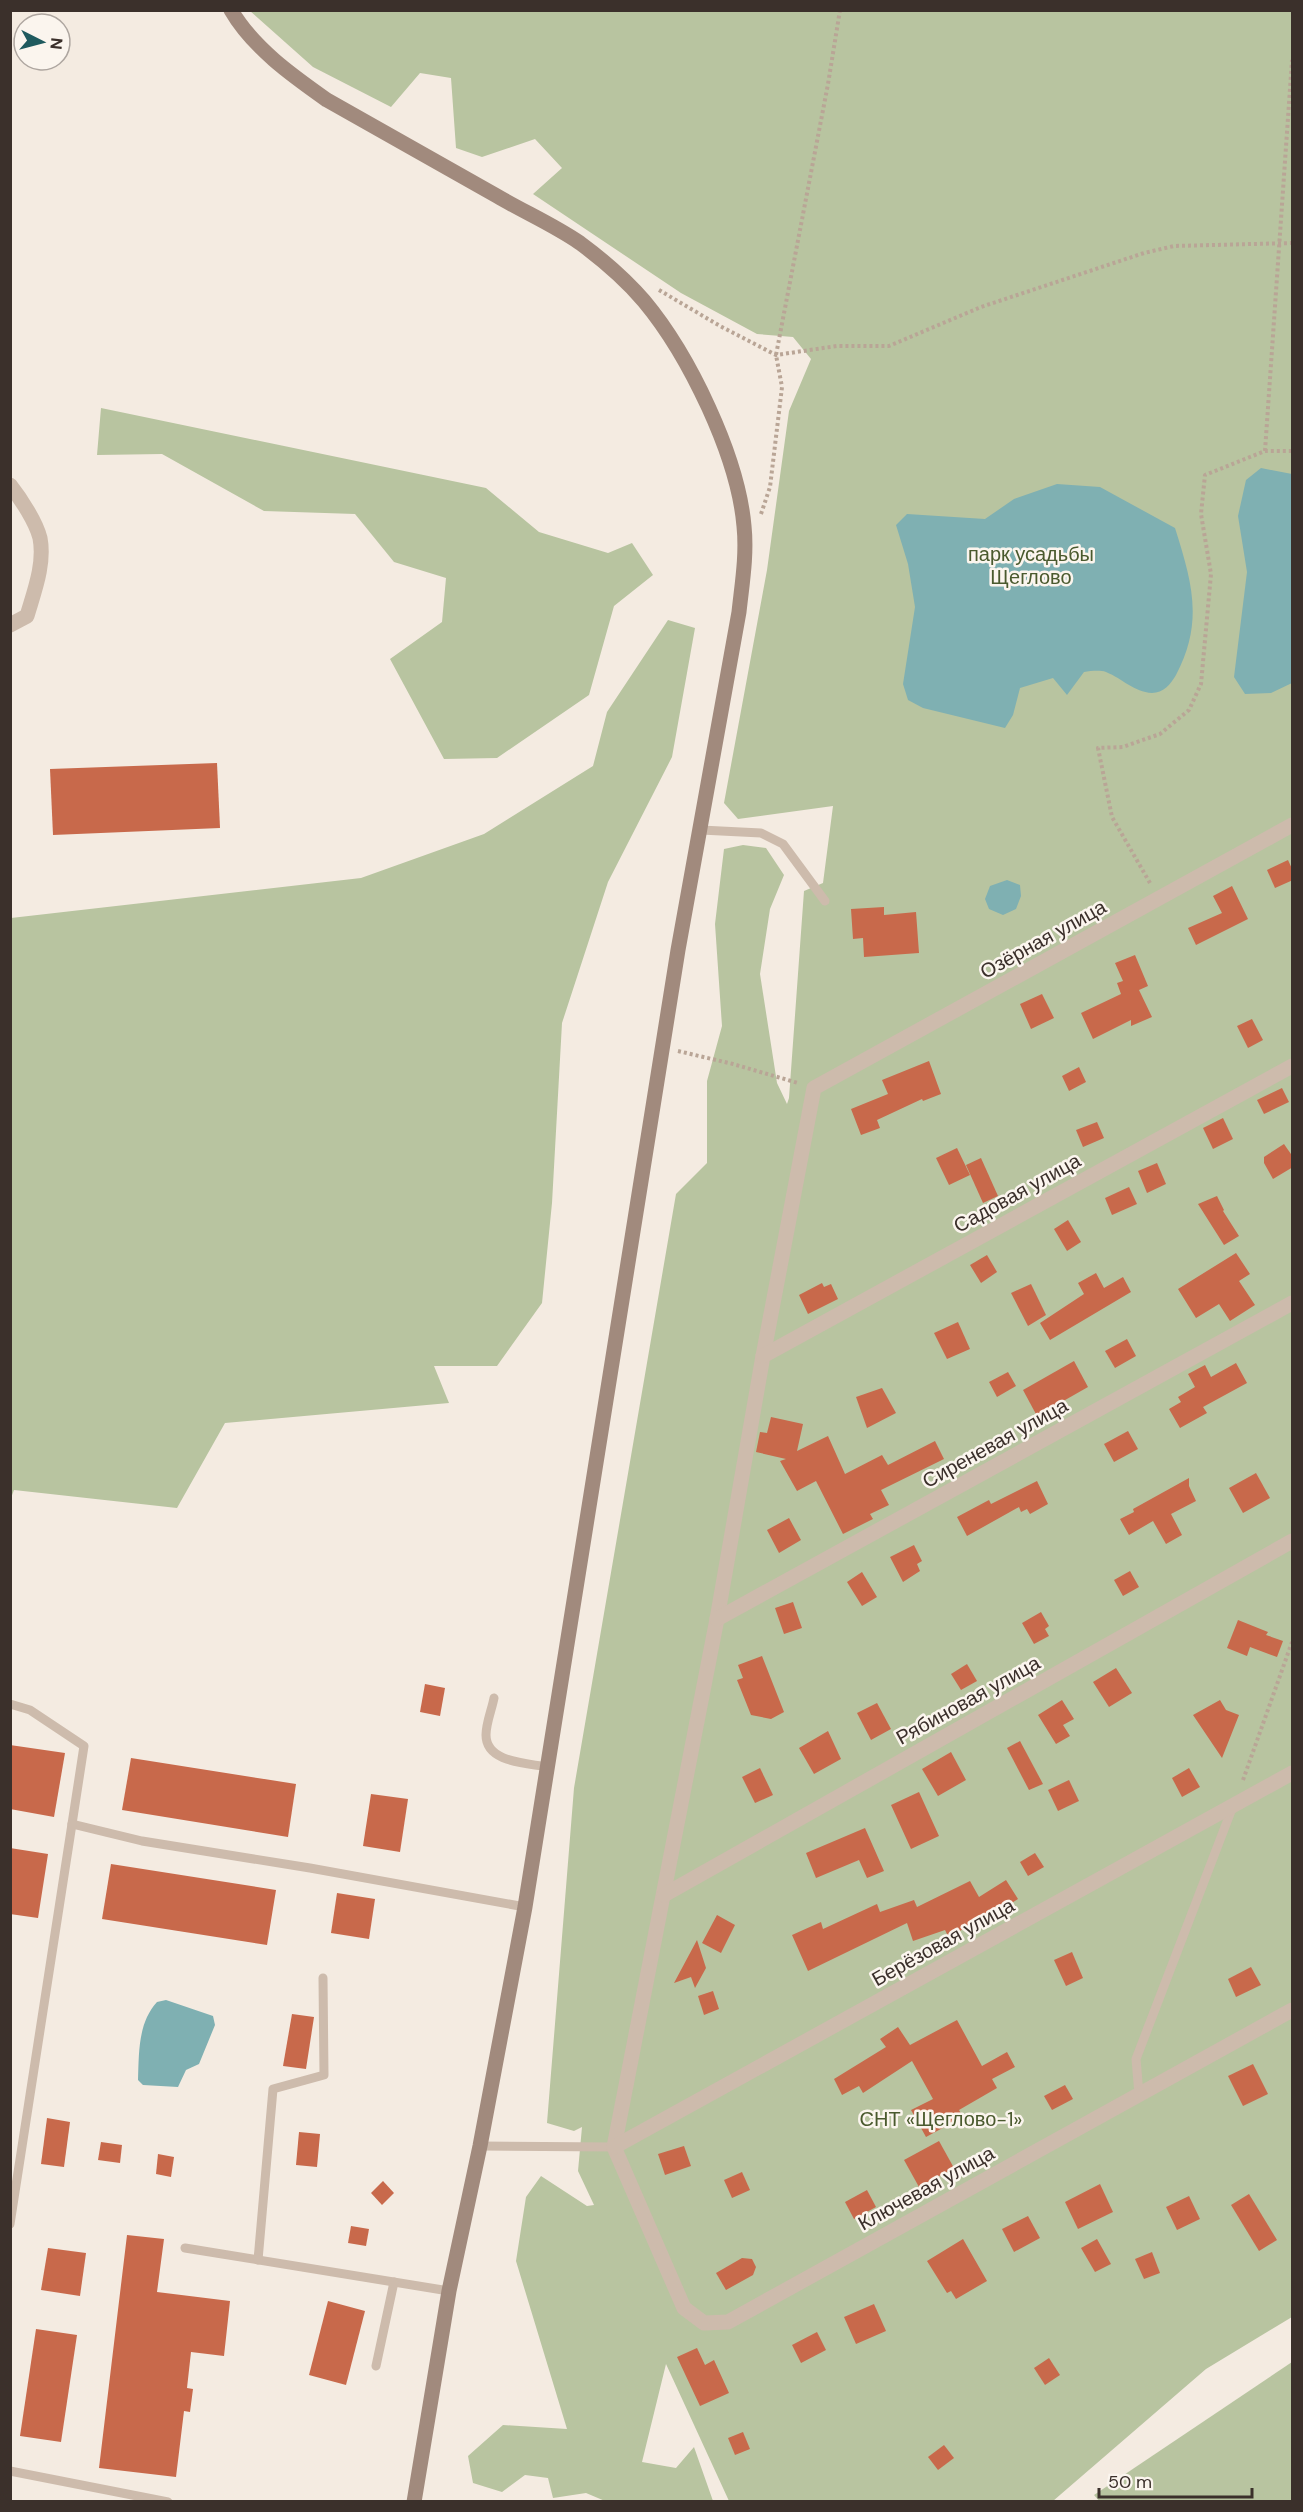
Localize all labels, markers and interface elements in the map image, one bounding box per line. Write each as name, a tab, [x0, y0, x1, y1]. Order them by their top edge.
north arrow	[12, 12, 72, 72]
text: N	[45, 37, 67, 50]
park label: парк усадьбы Щеглово	[968, 541, 1094, 590]
street label: Озёрная улица	[975, 893, 1111, 984]
street label: Садовая улица	[949, 1147, 1086, 1239]
street label: Сиреневая улица	[918, 1392, 1073, 1494]
street label: Рябиновая улица	[891, 1649, 1045, 1750]
street label: Берёзовая улица	[867, 1892, 1020, 1992]
park label: СНТ «Щеглово-1»	[860, 2106, 1022, 2132]
street label: Ключевая улица	[853, 2139, 1000, 2236]
scale bar	[1099, 2461, 1252, 2499]
text: 50 m	[1108, 2470, 1152, 2494]

